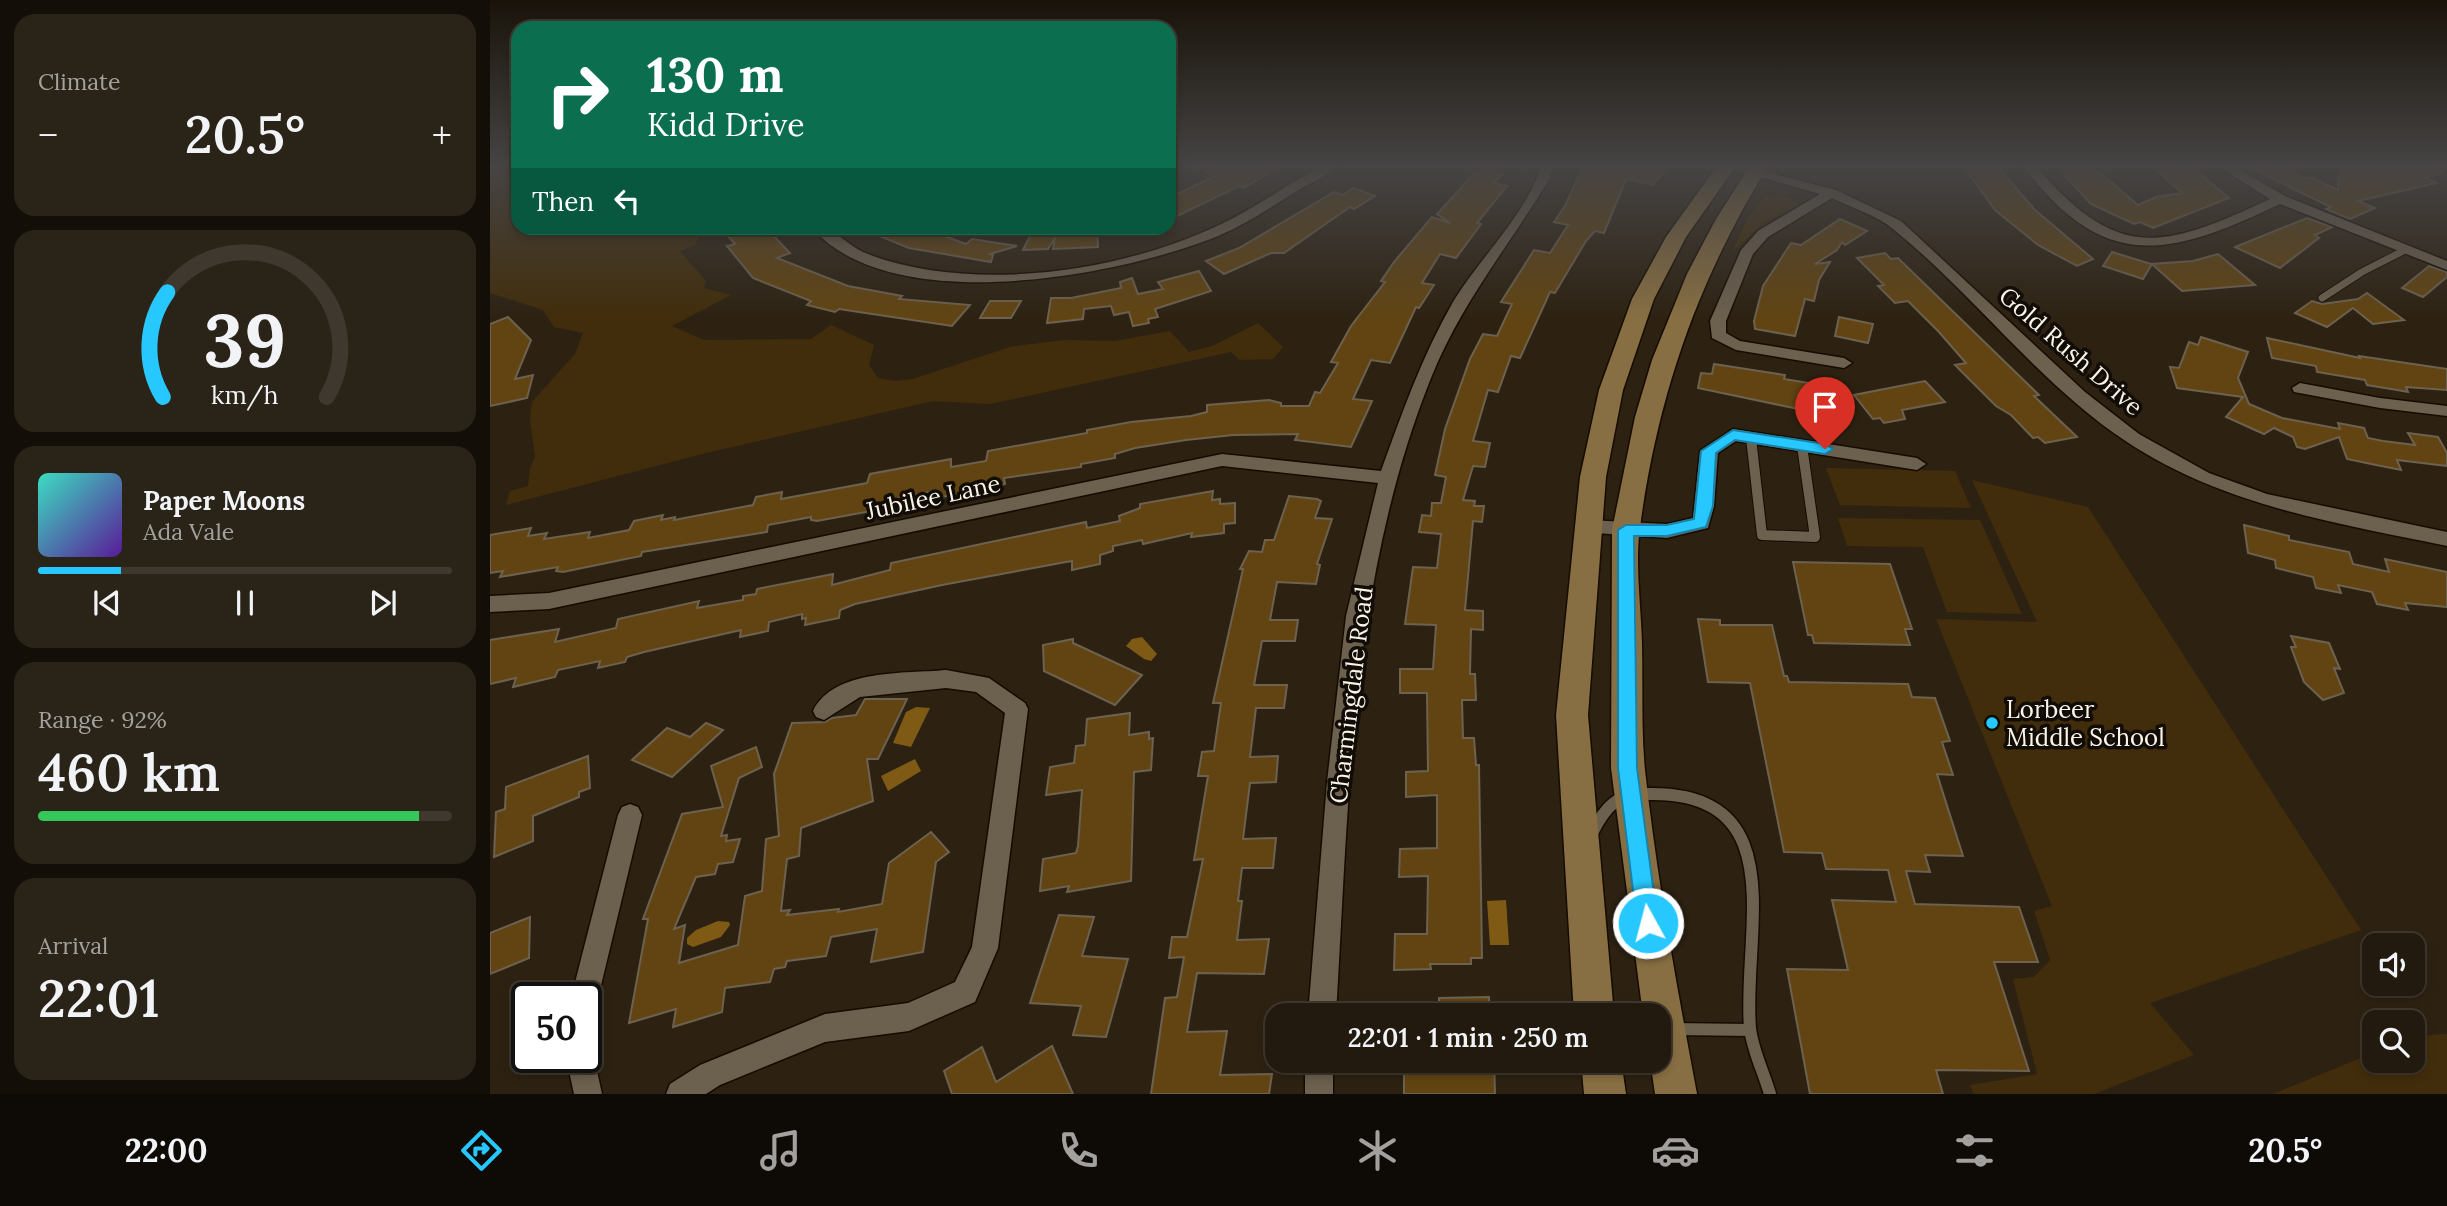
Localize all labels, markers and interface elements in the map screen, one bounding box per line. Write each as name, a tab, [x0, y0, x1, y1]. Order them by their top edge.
text: 130 m	[647, 43, 783, 105]
icon: right	[532, 49, 623, 140]
text: Climate	[38, 67, 120, 96]
text: 20.5°	[185, 101, 305, 167]
text: Kidd Drive	[647, 104, 805, 145]
text: −	[38, 111, 58, 159]
text: +	[432, 111, 452, 159]
icon: left	[608, 182, 646, 220]
text: Then	[532, 185, 594, 218]
street label: Gold Rush Drive	[1993, 280, 2149, 422]
text: 39	[204, 294, 286, 387]
pin	[1795, 377, 1855, 449]
text: km/h	[211, 379, 279, 411]
icon: arrive	[1806, 388, 1844, 426]
street label: Jubilee Lane	[862, 468, 1003, 527]
text: Paper Moons	[143, 484, 305, 517]
text: Ada Vale	[143, 517, 234, 546]
icon: previous	[88, 584, 126, 622]
icon: pause	[226, 584, 264, 622]
icon: next	[364, 584, 402, 622]
street label: Charmingdale Road	[1322, 585, 1380, 805]
place label: Lorbeer Middle School	[2006, 694, 2165, 753]
text: Range · 92%	[38, 705, 167, 734]
marker: Lorbeer Middle School	[1984, 715, 2000, 731]
text: 460 km	[38, 739, 220, 805]
position arrow	[1611, 886, 1685, 960]
text: Arrival	[38, 931, 108, 960]
map controls	[2362, 933, 2425, 1073]
button: sound	[2362, 933, 2425, 996]
text: 22:01	[38, 965, 160, 1031]
speed limit sign: 50	[511, 982, 602, 1073]
button: search	[2362, 1010, 2425, 1073]
text: 22:01 · 1 min · 250 m	[1348, 1021, 1588, 1054]
icon: directions	[457, 1126, 506, 1175]
icon: music	[756, 1126, 805, 1175]
icon: phone	[1054, 1126, 1103, 1175]
icon: climate	[1353, 1126, 1402, 1175]
icon: car	[1651, 1126, 1700, 1175]
icon: filters	[1950, 1126, 1999, 1175]
text: 22:00	[125, 1130, 208, 1171]
text: 20.5°	[2248, 1130, 2322, 1171]

